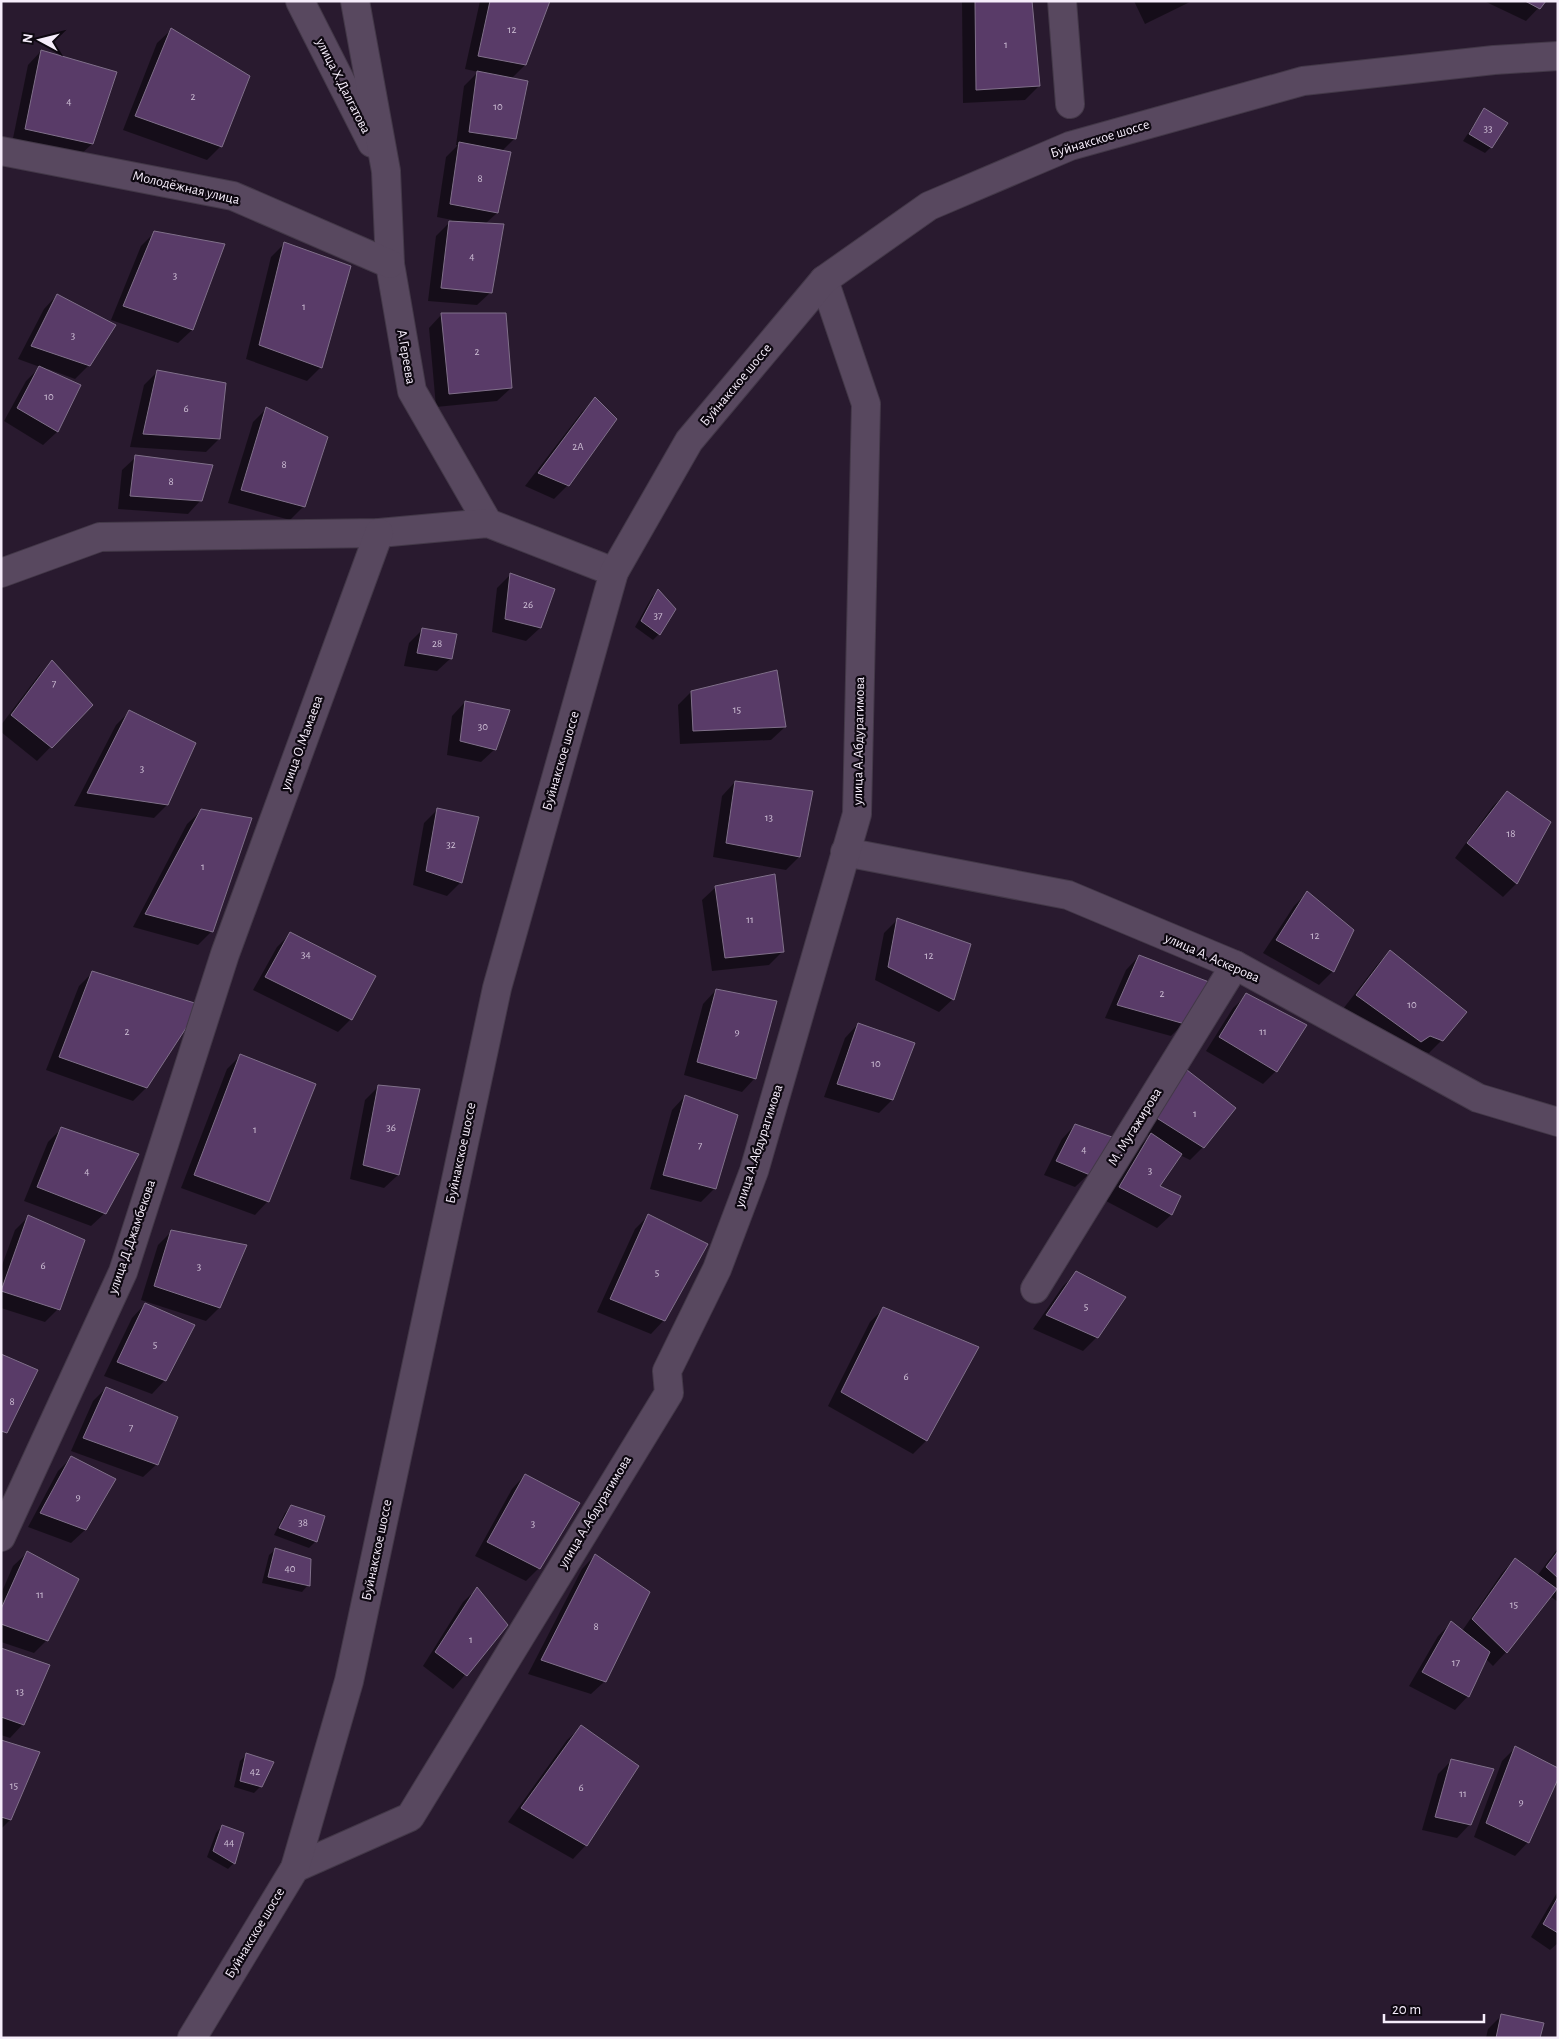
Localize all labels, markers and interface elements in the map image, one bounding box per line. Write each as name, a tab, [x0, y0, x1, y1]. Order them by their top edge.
north arrow	[15, 15, 65, 65]
house number: 12	[508, 24, 516, 35]
text: N	[21, 33, 36, 44]
street label: улица Х.Далгатова	[313, 35, 373, 136]
house number: 1	[1004, 39, 1008, 50]
house number: 2	[190, 91, 196, 102]
house number: 4	[66, 96, 72, 107]
house number: 10	[493, 101, 503, 112]
street label: Буйнакское шоссе	[1049, 117, 1151, 161]
house number: 33	[1483, 123, 1493, 134]
street label: Молодёжная улица	[131, 169, 241, 207]
house number: 8	[477, 173, 483, 184]
house number: 4	[469, 251, 475, 262]
house number: 3	[173, 270, 178, 281]
house number: 1	[302, 301, 306, 312]
street label: A.Гереева	[394, 329, 418, 386]
house number: 3	[71, 330, 76, 341]
street label: Буйнакское шоссе	[698, 341, 774, 429]
house number: 2	[474, 346, 480, 357]
house number: 10	[44, 391, 54, 402]
house number: 6	[183, 403, 189, 414]
house number: 2A	[572, 441, 584, 452]
house number: 8	[281, 459, 287, 470]
house number: 8	[168, 476, 174, 487]
house number: 26	[523, 599, 533, 610]
house number: 37	[653, 610, 663, 621]
house number: 28	[432, 638, 442, 649]
street label: улица А.Абдурагимова	[851, 676, 867, 806]
house number: 7	[52, 678, 57, 689]
street label: улица О.Мамаева	[278, 693, 326, 793]
house number: 15	[733, 704, 742, 715]
street label: Буйнакское шоссе	[540, 710, 582, 812]
house number: 30	[478, 721, 488, 732]
house number: 3	[140, 763, 145, 774]
house number: 13	[765, 812, 774, 823]
house number: 18	[1507, 828, 1516, 839]
house number: 32	[446, 839, 456, 850]
house number: 1	[201, 861, 205, 872]
house number: 11	[746, 914, 754, 925]
street label: улица А. Аскерова	[1162, 930, 1262, 985]
house number: 12	[1311, 930, 1319, 941]
house number: 34	[301, 949, 311, 960]
house number: 12	[925, 950, 933, 961]
house number: 2	[1159, 988, 1165, 999]
house number: 10	[1407, 999, 1417, 1010]
house number: 2	[124, 1026, 130, 1037]
house number: 9	[734, 1026, 740, 1037]
house number: 11	[1259, 1026, 1267, 1037]
house number: 10	[871, 1058, 881, 1069]
street label: улица А.Абдурагимова	[732, 1082, 786, 1210]
street label: М. Мугажирова	[1106, 1085, 1165, 1168]
street label: Буйнакское шоссе	[443, 1101, 479, 1205]
house number: 1	[1193, 1108, 1197, 1119]
house number: 36	[386, 1122, 396, 1133]
house number: 1	[253, 1124, 257, 1135]
house number: 7	[698, 1140, 703, 1151]
house number: 4	[1081, 1144, 1087, 1155]
house number: 3	[1148, 1165, 1153, 1176]
house number: 4	[84, 1166, 90, 1177]
street label: улица Д.Джамбекова	[106, 1178, 158, 1297]
house number: 6	[40, 1260, 46, 1271]
house number: 3	[197, 1261, 202, 1272]
house number: 5	[655, 1267, 660, 1278]
house number: 5	[1084, 1301, 1089, 1312]
house number: 5	[153, 1339, 158, 1350]
house number: 6	[903, 1371, 909, 1382]
house number: 8	[9, 1396, 15, 1407]
house number: 7	[129, 1422, 134, 1433]
street label: улица А.Абдурагимова	[555, 1453, 634, 1572]
house number: 9	[75, 1491, 81, 1502]
street label: Буйнакское шоссе	[359, 1498, 395, 1602]
house number: 38	[298, 1517, 308, 1528]
house number: 3	[531, 1518, 536, 1529]
house number: 40	[284, 1563, 296, 1574]
house number: 11	[36, 1589, 44, 1600]
house number: 15	[1510, 1599, 1519, 1610]
house number: 8	[593, 1621, 599, 1632]
house number: 1	[469, 1634, 473, 1645]
house number: 17	[1452, 1657, 1461, 1668]
house number: 13	[16, 1686, 25, 1697]
house number: 42	[250, 1766, 260, 1777]
house number: 15	[10, 1780, 19, 1791]
house number: 6	[578, 1782, 584, 1793]
house number: 11	[1459, 1788, 1467, 1799]
house number: 9	[1518, 1796, 1524, 1807]
house number: 44	[224, 1837, 234, 1848]
street label: Буйнакское шоссе	[223, 1885, 287, 1981]
scale bar	[1384, 1992, 1484, 2024]
text: 20 m	[1392, 2002, 1421, 2017]

